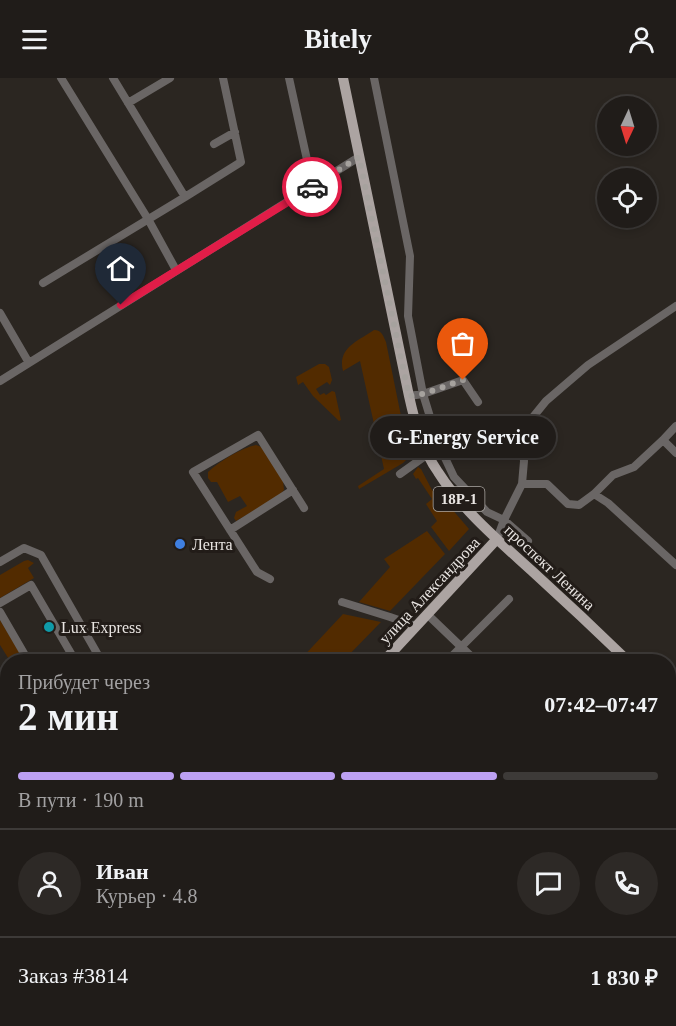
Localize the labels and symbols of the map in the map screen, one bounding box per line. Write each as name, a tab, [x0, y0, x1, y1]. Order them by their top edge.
north arrow	[597, 96, 657, 156]
courier	[282, 157, 342, 217]
pin	[95, 243, 146, 305]
pin	[437, 318, 488, 380]
callout: G-Energy Service	[370, 416, 556, 458]
road number: 18Р-1	[434, 487, 484, 511]
street label: проспект Ленина	[500, 521, 598, 614]
street label: улица Александрова	[376, 534, 484, 648]
place label: Лента	[192, 536, 233, 553]
marker: Лента	[173, 537, 187, 551]
place label: Lux Express	[61, 619, 141, 637]
marker: Lux Express	[42, 620, 56, 634]

